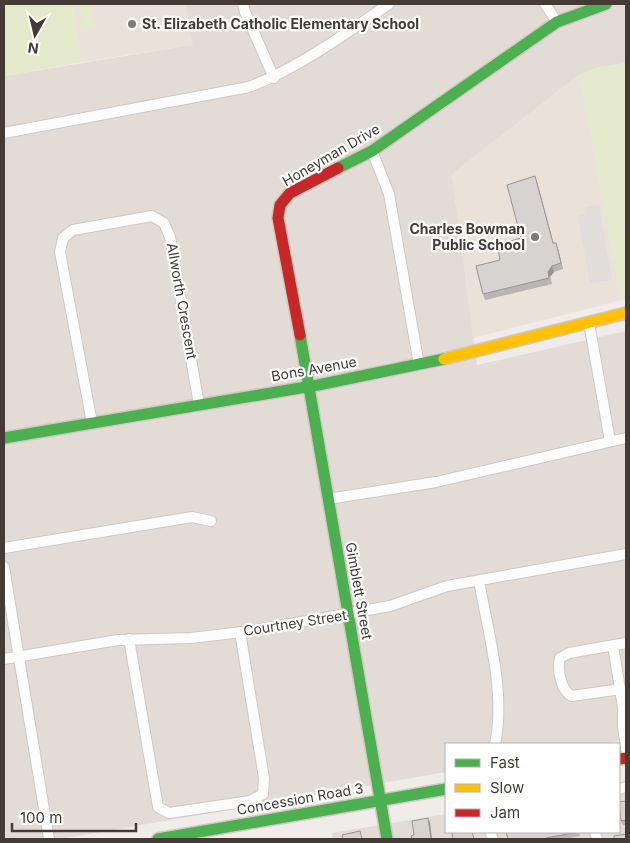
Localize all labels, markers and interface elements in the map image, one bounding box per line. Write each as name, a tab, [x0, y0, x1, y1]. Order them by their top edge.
north arrow	[10, 10, 60, 60]
place label: St. Elizabeth Catholic Elementary School	[142, 15, 419, 32]
marker: St. Elizabeth Catholic Elementary School	[126, 18, 138, 30]
text: N	[27, 39, 40, 58]
street label: Honeyman Drive	[279, 120, 383, 189]
place label: Charles Bowman Public School	[409, 220, 525, 253]
marker: Charles Bowman Public School	[529, 231, 541, 243]
street label: Allworth Crescent	[164, 241, 201, 361]
street label: Bons Avenue	[270, 353, 358, 384]
street label: Gimblett Street	[343, 541, 376, 641]
street label: Courtney Street	[242, 606, 348, 639]
legend	[445, 743, 620, 833]
text: Fast	[490, 753, 520, 772]
text: Slow	[490, 778, 524, 797]
street label: Concession Road 3	[235, 779, 365, 818]
scale bar	[12, 800, 136, 832]
text: Jam	[490, 803, 520, 822]
text: 100 m	[20, 808, 62, 827]

